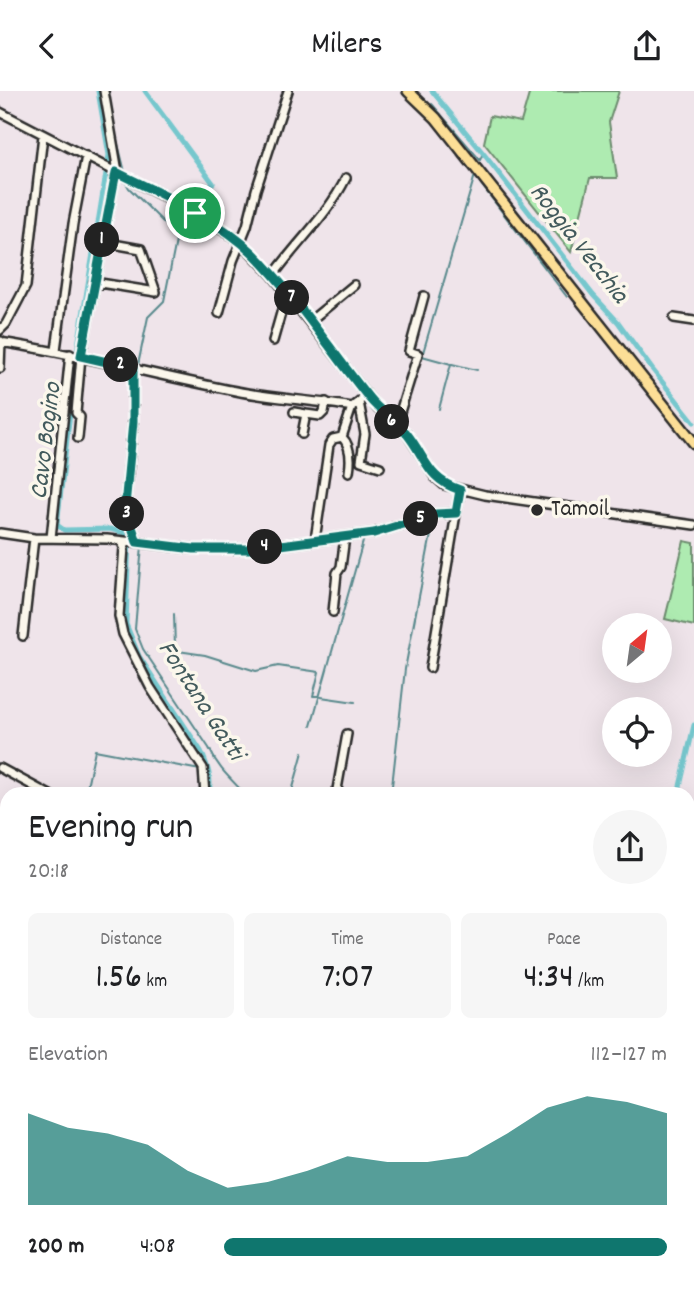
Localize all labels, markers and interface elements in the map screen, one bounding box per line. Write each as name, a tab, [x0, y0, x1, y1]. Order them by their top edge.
text: Milers	[311, 23, 383, 69]
icon: back	[28, 27, 66, 65]
icon: share	[628, 27, 666, 65]
water label: Roggia Vecchia	[519, 176, 638, 313]
pin	[165, 183, 225, 243]
icon: arrive	[176, 194, 214, 232]
pin: 1	[84, 223, 119, 257]
text: 1	[99, 226, 104, 253]
pin: 7	[274, 281, 310, 315]
text: 7	[288, 284, 295, 311]
pin: 2	[104, 347, 138, 383]
text: 2	[116, 351, 125, 378]
water label: Cavo Bogino	[22, 379, 73, 501]
pin: 6	[374, 405, 410, 439]
text: 6	[387, 408, 396, 435]
place label: Tamoil	[551, 493, 609, 527]
pin: 3	[110, 497, 144, 531]
text: 3	[122, 500, 131, 527]
pin: 5	[404, 501, 438, 537]
marker: Tamoil	[529, 502, 545, 518]
text: 5	[416, 505, 425, 532]
pin: 4	[247, 529, 282, 565]
text: 4	[261, 533, 268, 560]
north arrow	[602, 613, 672, 683]
map controls	[602, 613, 672, 767]
water label: Fontana Gatti	[147, 634, 255, 772]
button: locate	[602, 697, 672, 767]
text: Evening run	[28, 802, 193, 857]
button: share	[593, 810, 667, 884]
text: 20:18	[28, 856, 69, 889]
text: Distance	[100, 927, 162, 954]
text: Time	[331, 927, 364, 954]
text: Pace	[547, 927, 581, 954]
text: 1.56	[95, 954, 142, 1004]
text: 7:07	[322, 954, 373, 1004]
text: 4:34	[523, 954, 574, 1004]
text: km	[142, 969, 167, 996]
text: /km	[574, 969, 604, 996]
text: Elevation	[28, 1039, 108, 1072]
text: 112–127 m	[591, 1039, 667, 1072]
text: 200 m	[28, 1231, 84, 1264]
text: 4:08	[140, 1231, 175, 1264]

